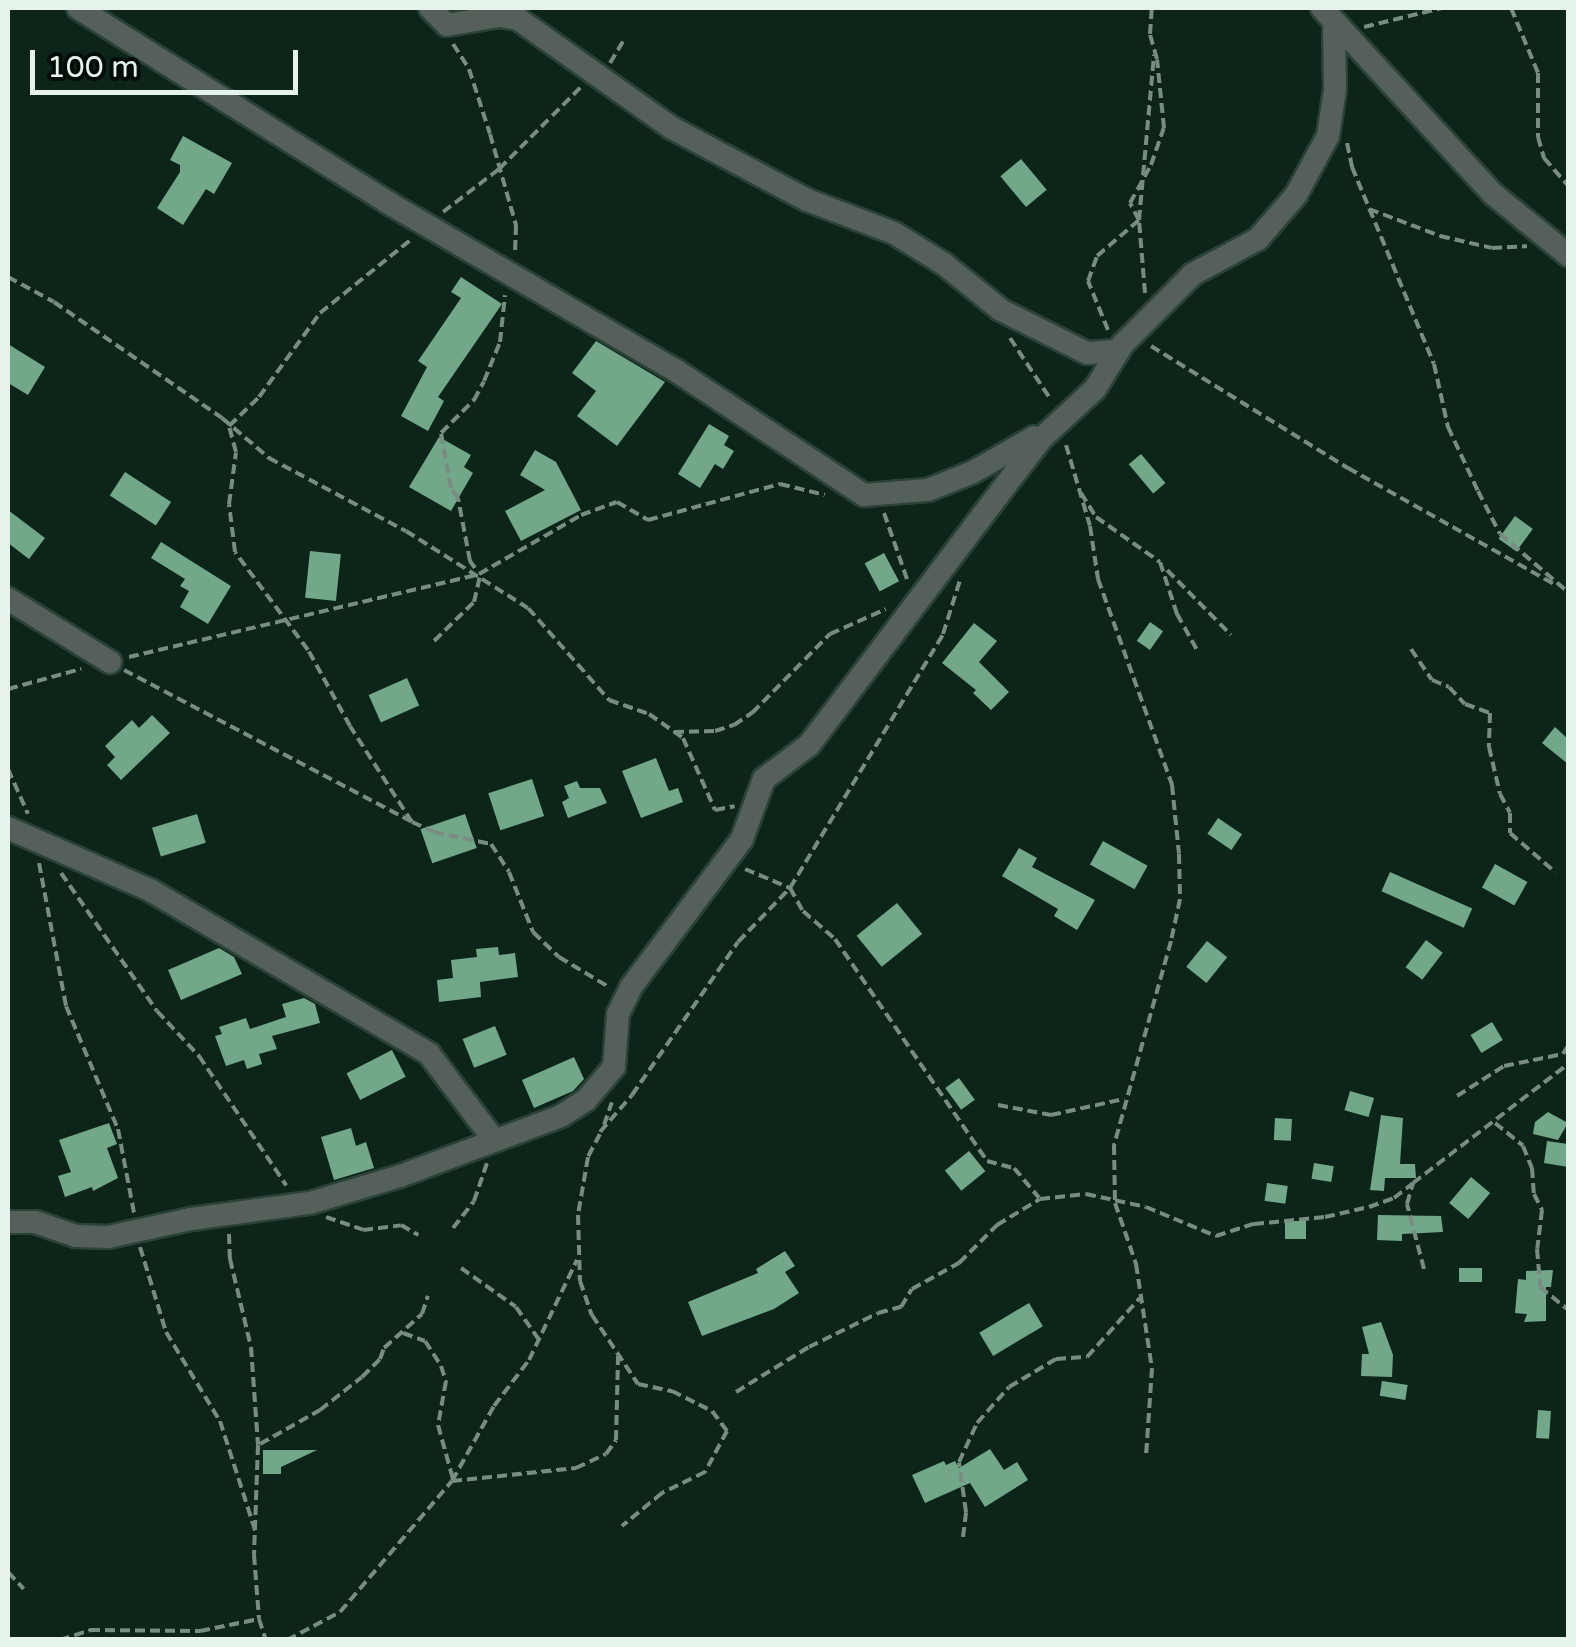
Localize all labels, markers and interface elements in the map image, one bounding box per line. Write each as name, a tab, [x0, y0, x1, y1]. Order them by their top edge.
scale bar	[35, 30, 302, 92]
text: 100 m	[47, 49, 139, 86]

